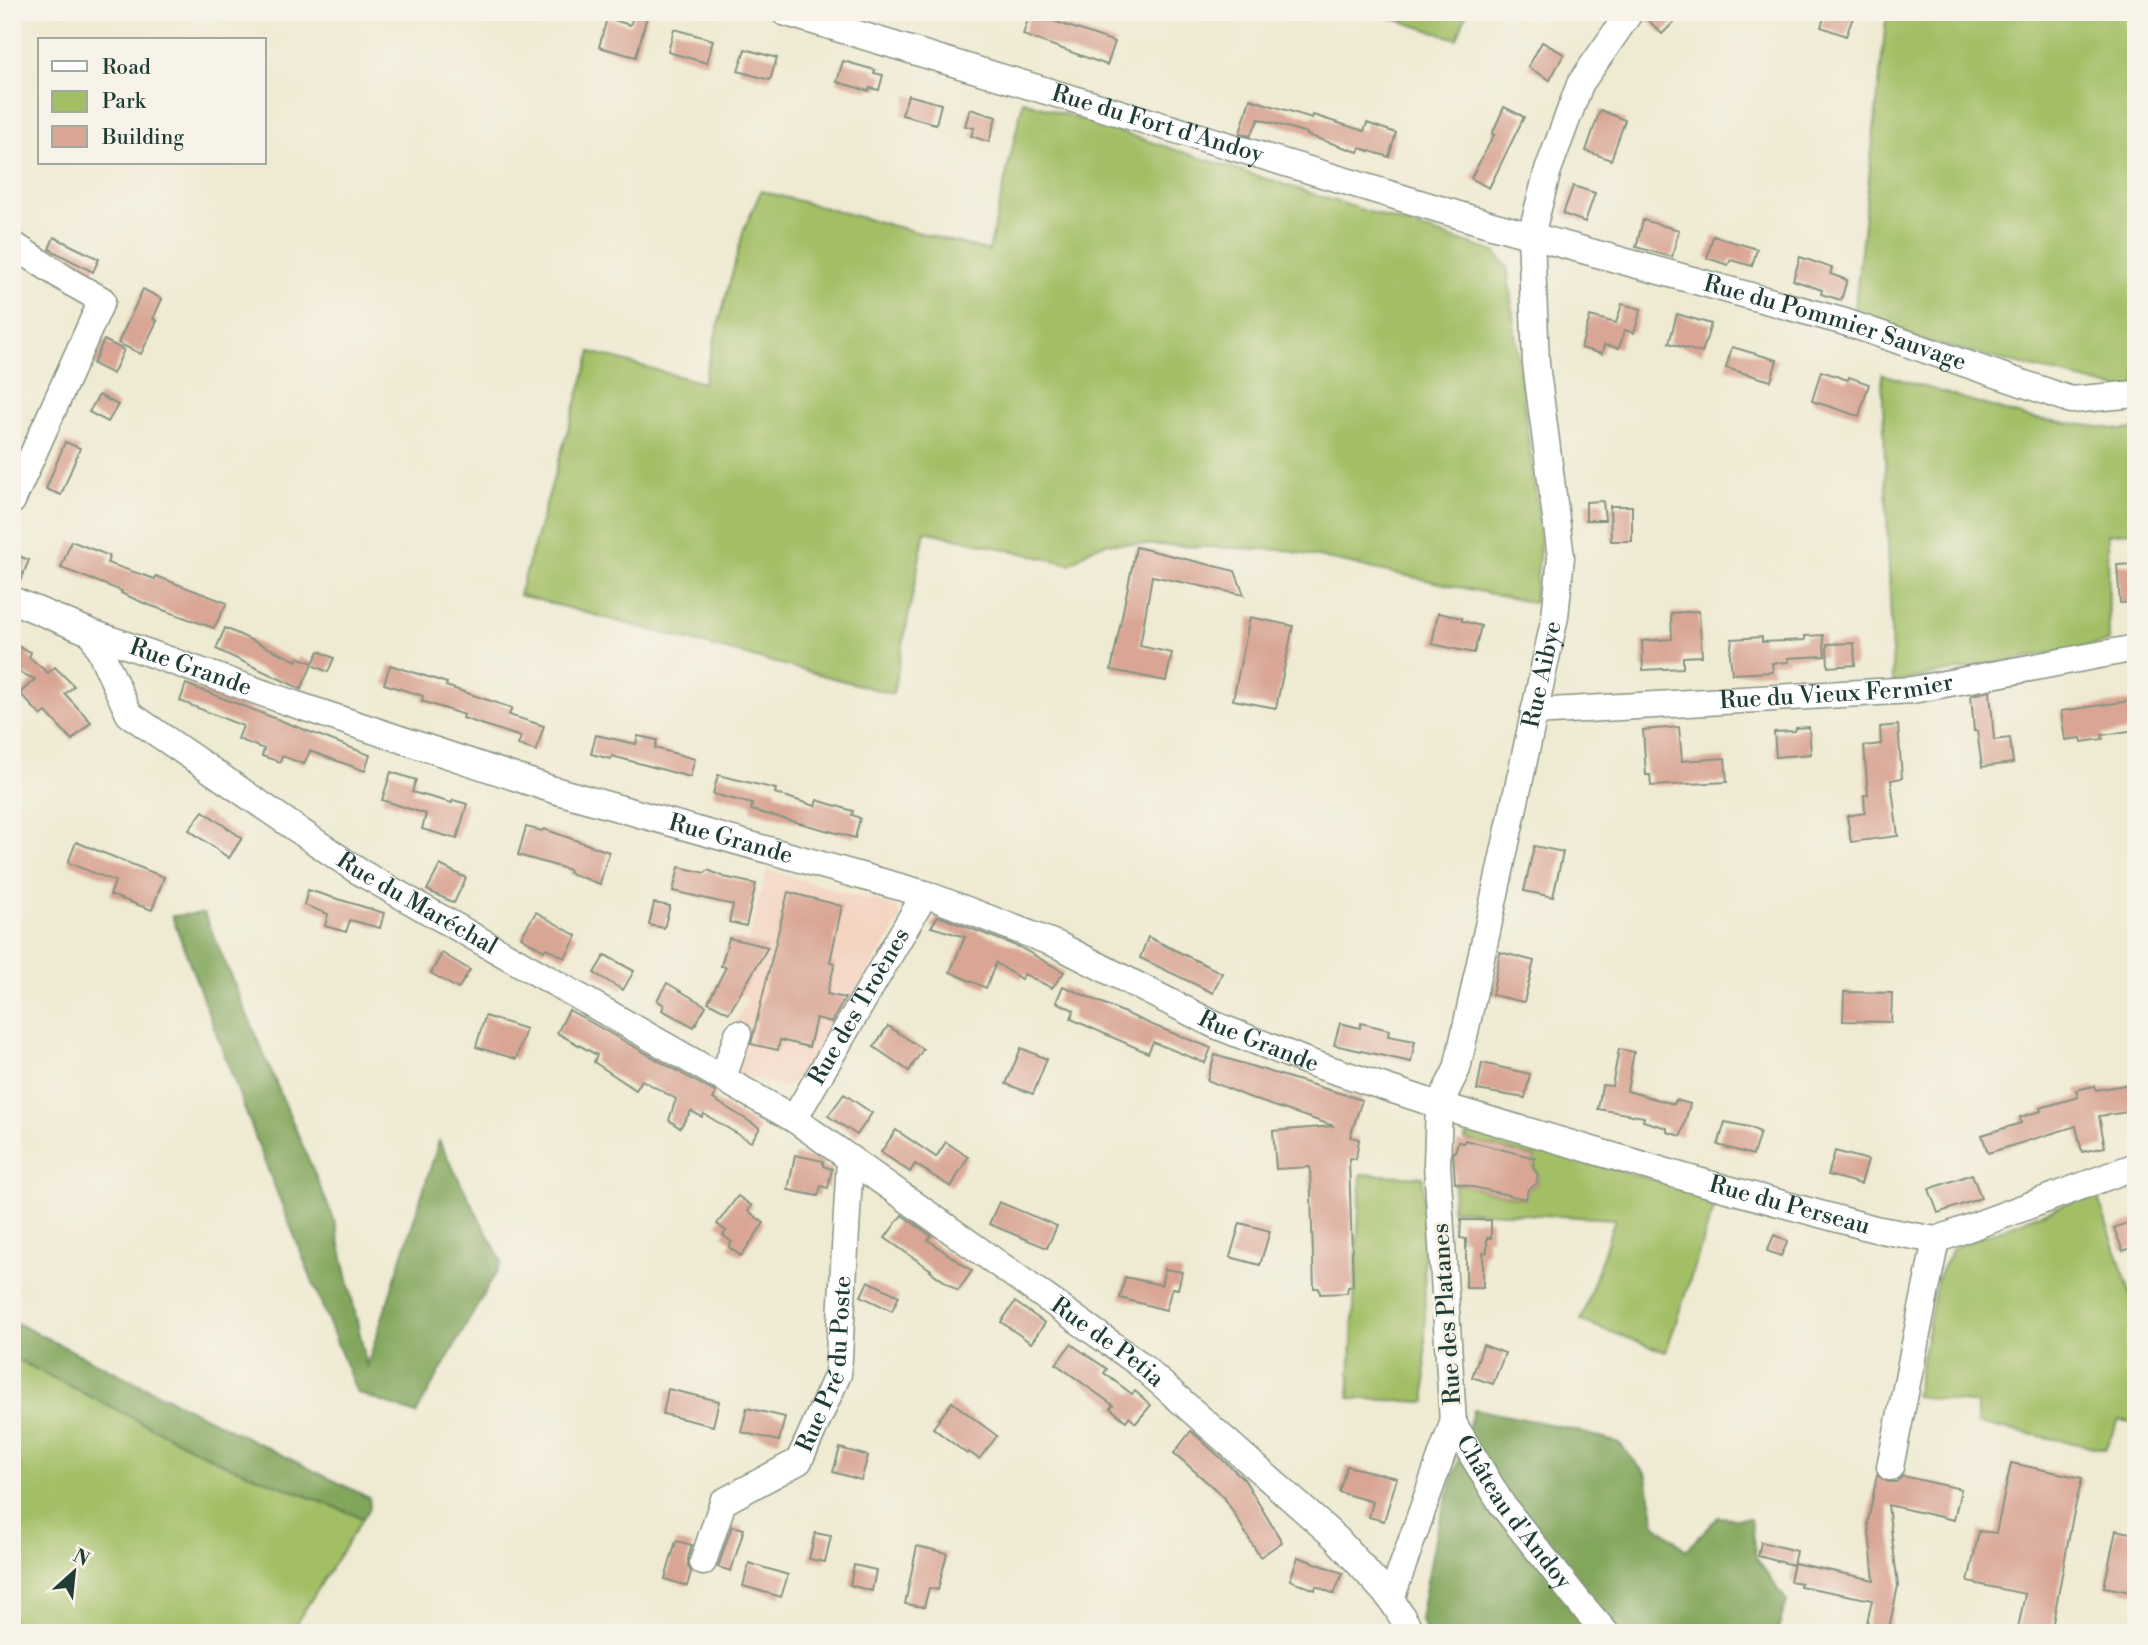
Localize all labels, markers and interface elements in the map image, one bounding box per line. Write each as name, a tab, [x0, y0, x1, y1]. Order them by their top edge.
legend	[38, 38, 266, 164]
text: Road	[102, 55, 151, 81]
street label: Rue du Fort d'Andoy	[1048, 78, 1267, 170]
text: Park	[102, 89, 147, 115]
text: Building	[101, 125, 184, 151]
street label: Rue du Pommier Sauvage	[1700, 269, 1970, 378]
street label: Rue Aibye	[1516, 618, 1569, 731]
street label: Rue Grande	[125, 632, 256, 703]
street label: Rue du Vieux Fermier	[1718, 668, 1956, 716]
street label: Rue Grande	[665, 808, 796, 871]
street label: Rue du Maréchal	[330, 846, 503, 962]
street label: Rue des Troènes	[802, 923, 917, 1091]
street label: Rue Grande	[1193, 1004, 1322, 1079]
street label: Rue du Perseau	[1706, 1170, 1873, 1242]
street label: Rue des Platanes	[1426, 1222, 1468, 1406]
street label: Rue Pré du Poste	[790, 1275, 858, 1457]
street label: Rue de Petia	[1045, 1291, 1171, 1395]
street label: Château d'Andoy	[1449, 1430, 1578, 1596]
north arrow	[38, 1536, 108, 1606]
text: N	[69, 1544, 93, 1572]

